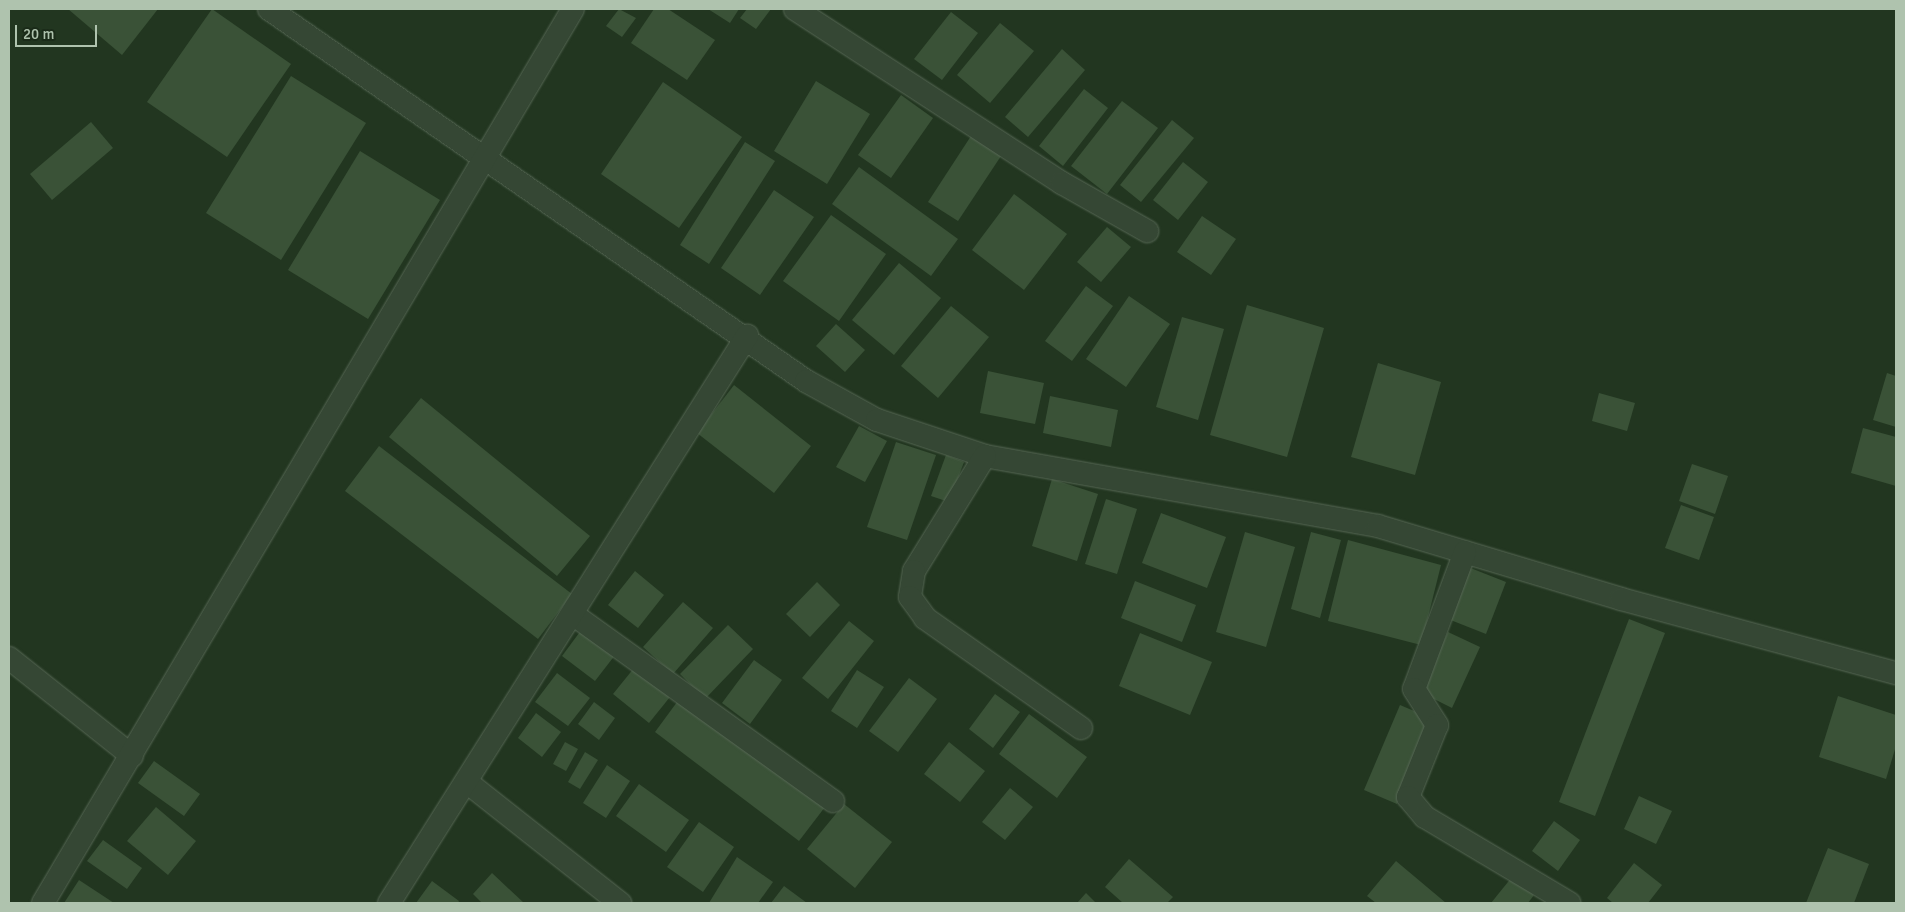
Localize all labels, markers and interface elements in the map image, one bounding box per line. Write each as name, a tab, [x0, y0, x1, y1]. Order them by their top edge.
scale bar	[18, 15, 100, 47]
text: 20 m	[23, 25, 54, 43]

